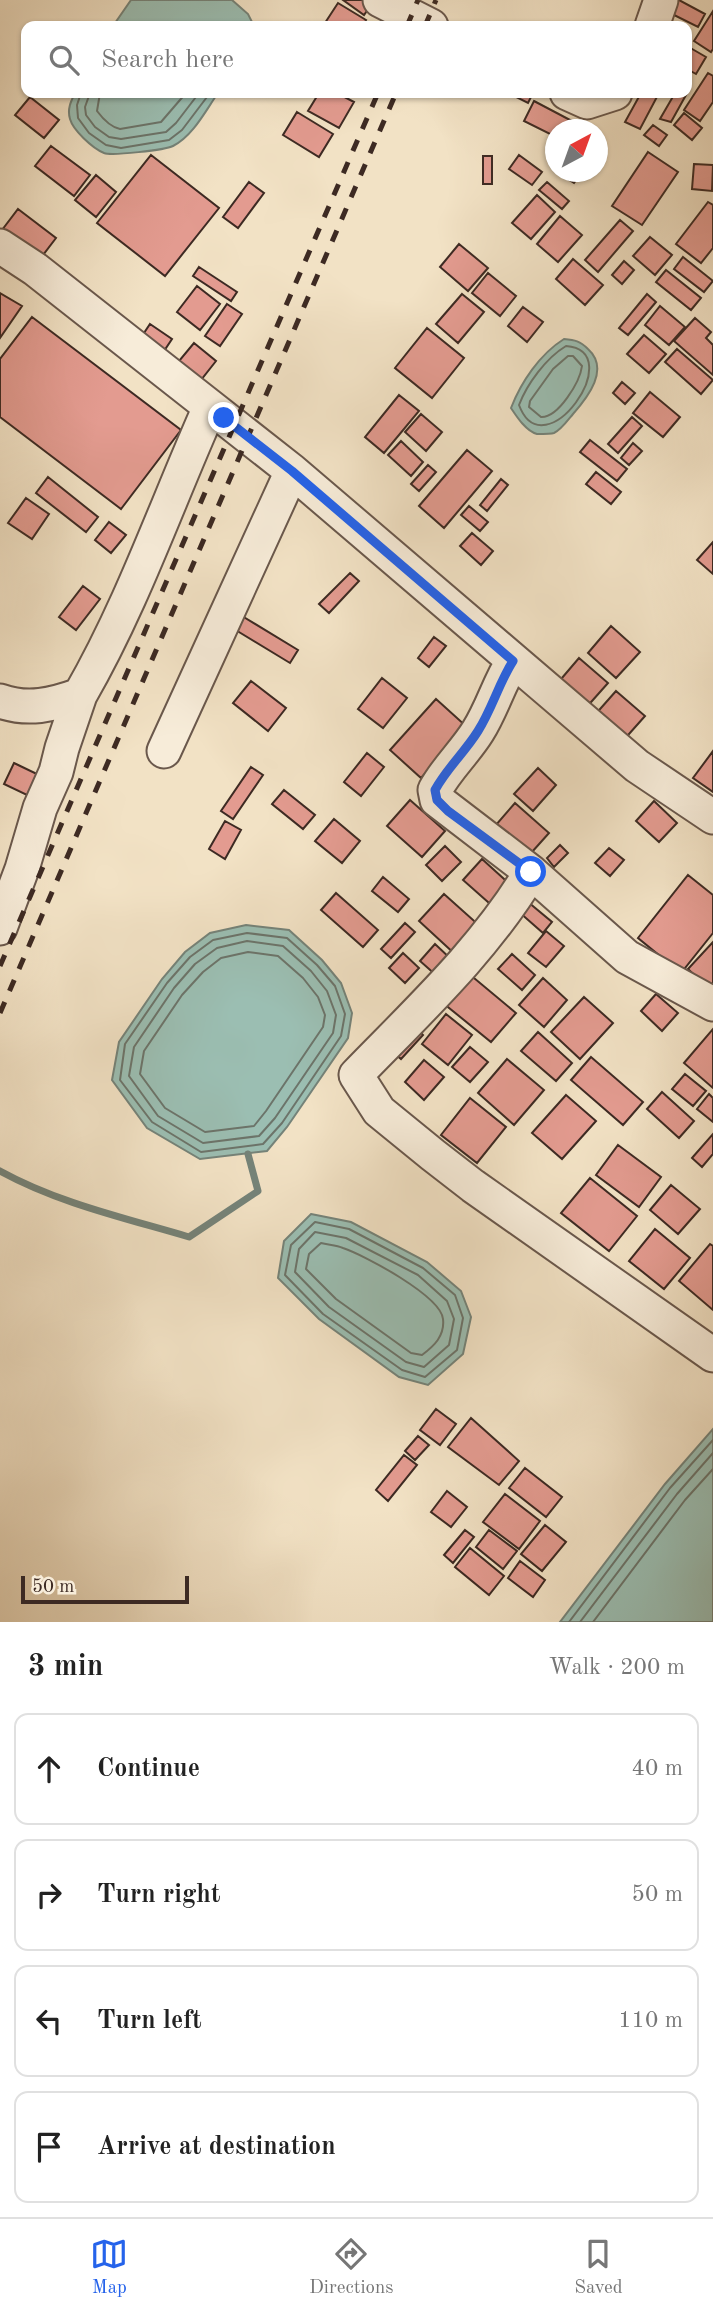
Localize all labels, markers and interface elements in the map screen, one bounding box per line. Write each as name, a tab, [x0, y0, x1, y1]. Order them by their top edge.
search box	[21, 21, 692, 98]
icon: search	[45, 41, 83, 79]
text: Search here	[101, 47, 234, 73]
north arrow	[545, 119, 608, 182]
route end	[208, 402, 239, 433]
route start	[515, 856, 546, 887]
scale bar	[21, 1573, 189, 1605]
text: 50 m	[32, 1578, 74, 1597]
text: 3 min	[28, 1652, 103, 1682]
text: Walk · 200 m	[549, 1656, 685, 1679]
icon: ahead	[30, 1750, 68, 1788]
text: Continue	[97, 1756, 200, 1782]
text: 40 m	[632, 1757, 683, 1780]
icon: right	[30, 1876, 68, 1914]
text: Turn right	[97, 1882, 220, 1908]
text: 50 m	[632, 1883, 683, 1906]
icon: left	[30, 2002, 68, 2040]
text: Turn left	[97, 2008, 202, 2034]
text: 110 m	[618, 2009, 683, 2032]
icon: arrive	[30, 2128, 68, 2166]
text: Arrive at destination	[97, 2134, 336, 2160]
tab: Map	[90, 2235, 128, 2300]
tab: Directions	[309, 2235, 394, 2300]
tab: Saved	[574, 2235, 623, 2300]

